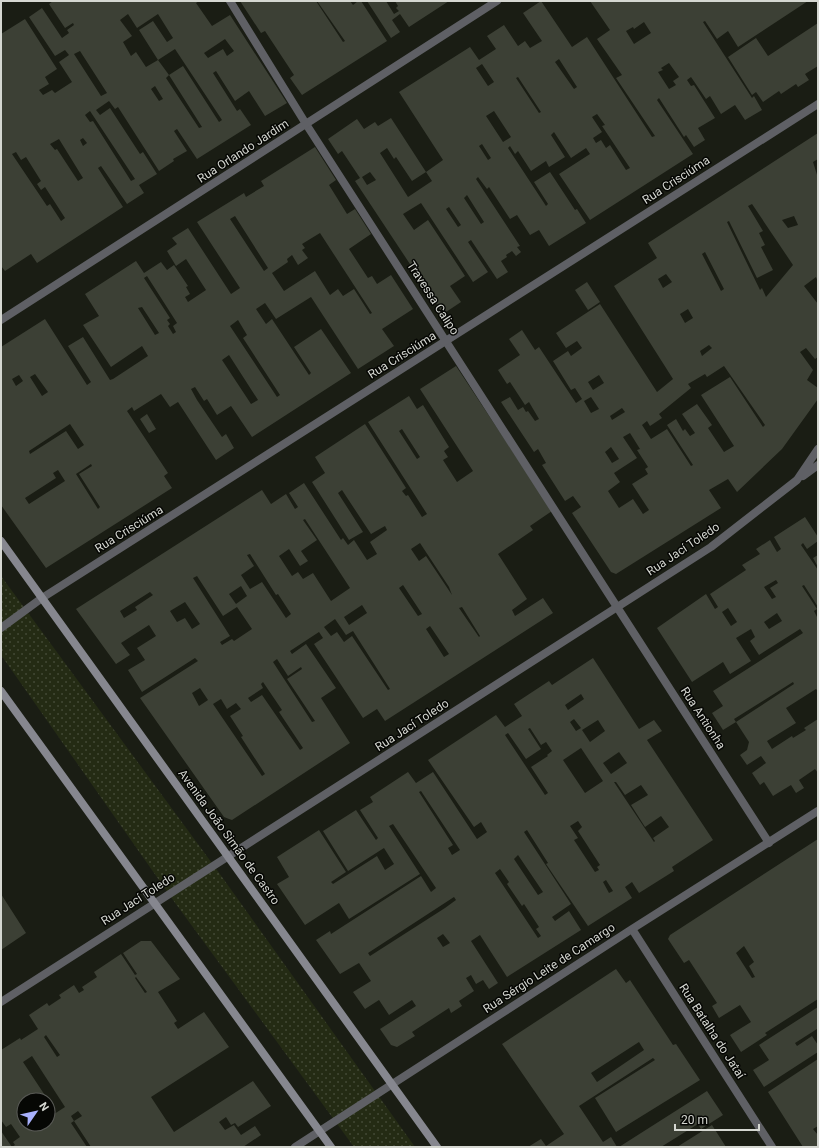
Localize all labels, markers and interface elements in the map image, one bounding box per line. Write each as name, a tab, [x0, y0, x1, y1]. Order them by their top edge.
street label: Rua Orlando Jardim	[195, 116, 291, 186]
street label: Rua Crisciúma	[640, 153, 712, 207]
street label: Travessa Calipo	[404, 259, 462, 337]
street label: Rua Crisciúma	[365, 329, 439, 381]
street label: Rua Crisciúma	[92, 503, 166, 555]
street label: Rua Jací Toledo	[644, 519, 722, 579]
street label: Rua Antionha	[678, 684, 728, 752]
street label: Rua Jací Toledo	[373, 696, 452, 754]
street label: Avenida João Simão de Castro	[175, 767, 283, 907]
street label: Rua Jací Toledo	[99, 870, 178, 928]
street label: Rua Sérgio Leite de Camargo	[480, 920, 618, 1016]
street label: Rua Batalha do Jataí	[676, 981, 748, 1082]
north arrow	[16, 1092, 56, 1132]
text: N	[36, 1100, 52, 1114]
scale bar	[675, 1106, 759, 1132]
text: 20 m	[681, 1113, 708, 1127]

